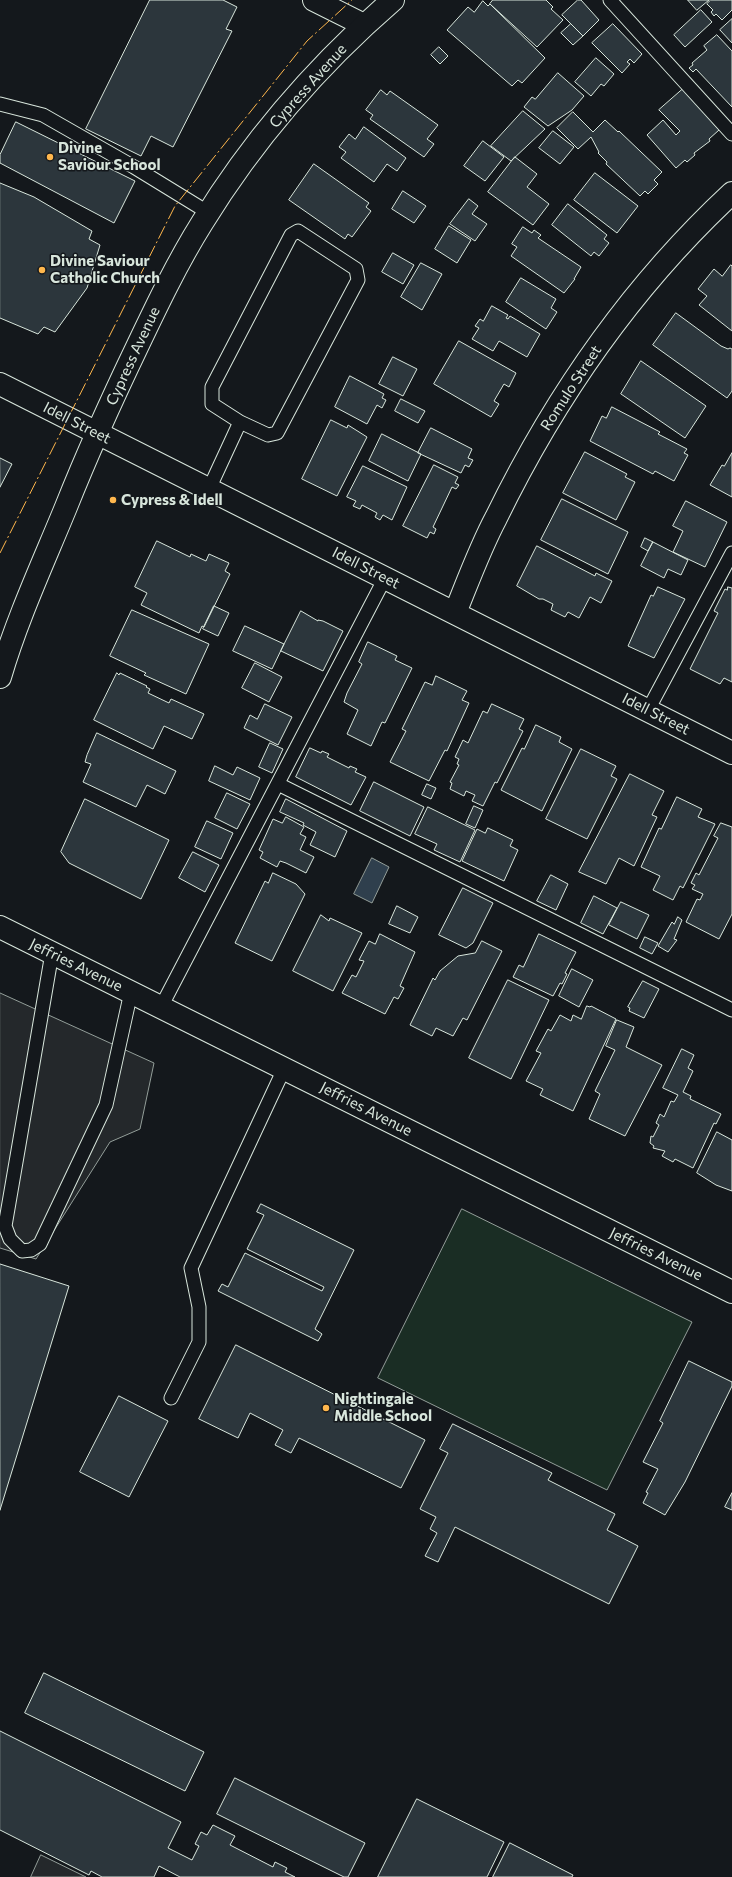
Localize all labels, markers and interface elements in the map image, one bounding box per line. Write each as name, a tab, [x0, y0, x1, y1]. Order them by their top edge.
street label: Cypress Avenue	[266, 40, 350, 132]
place label: Divine Saviour School	[58, 139, 161, 174]
marker: Divine Saviour School	[45, 152, 55, 162]
place label: Divine Saviour Catholic Church	[50, 252, 160, 287]
marker: Divine Saviour Catholic Church	[37, 265, 47, 275]
street label: Cypress Avenue	[102, 304, 164, 408]
street label: Romulo Street	[537, 342, 605, 434]
street label: Idell Street	[40, 398, 114, 448]
place label: Cypress & Idell	[121, 491, 223, 509]
marker: Cypress & Idell	[108, 495, 118, 505]
street label: Idell Street	[329, 543, 403, 593]
street label: Idell Street	[619, 689, 693, 739]
street label: Jeffries Avenue	[27, 935, 125, 995]
street label: Jeffries Avenue	[317, 1078, 415, 1140]
street label: Jeffries Avenue	[607, 1224, 705, 1284]
place label: Nightingale Middle School	[334, 1390, 432, 1425]
marker: Nightingale Middle School	[321, 1403, 331, 1413]

